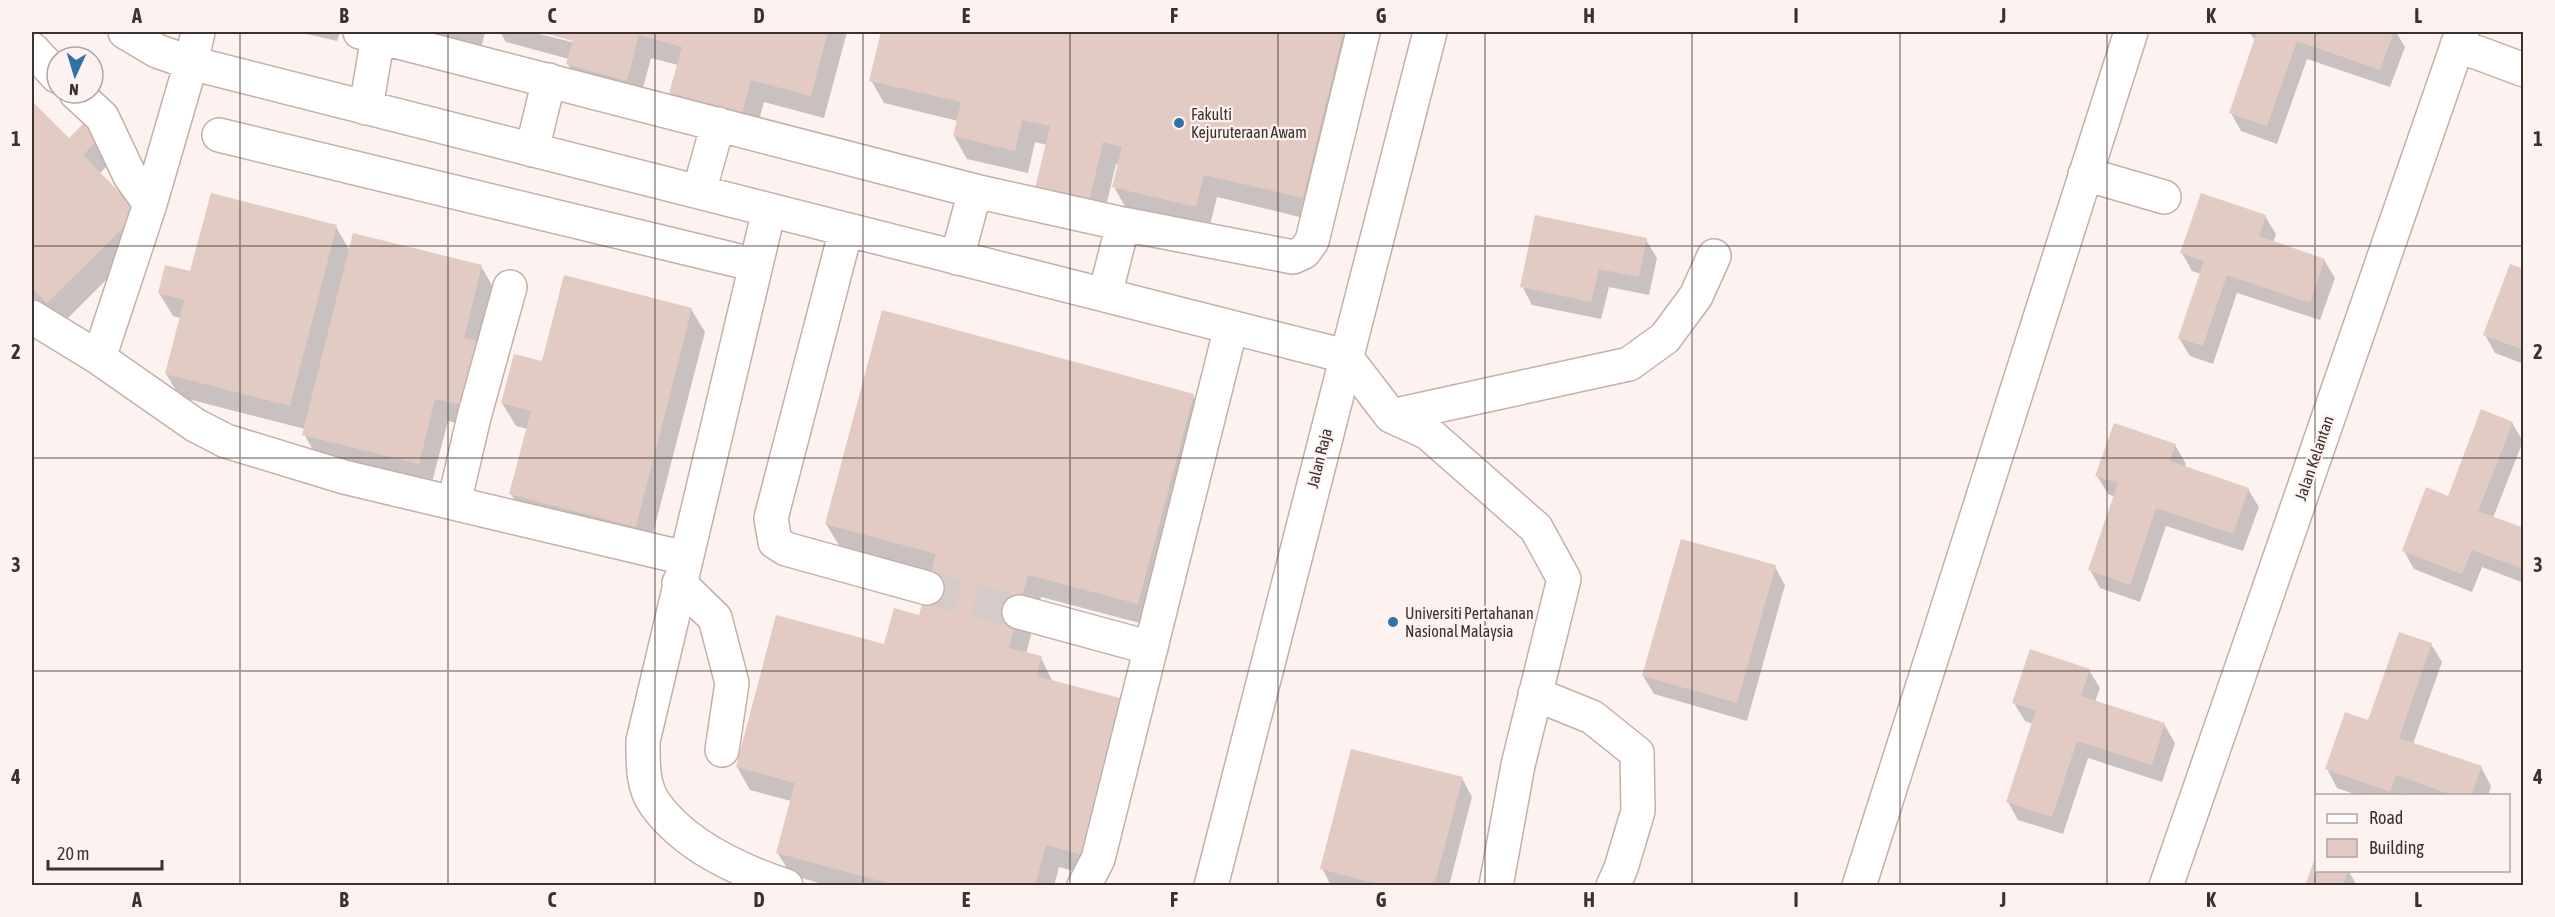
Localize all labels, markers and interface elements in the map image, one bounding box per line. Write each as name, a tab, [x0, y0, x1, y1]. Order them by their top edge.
text: A	[131, 4, 142, 27]
text: B	[339, 4, 349, 27]
text: C	[548, 4, 557, 27]
text: D	[753, 4, 765, 27]
text: E	[962, 4, 971, 27]
text: F	[1170, 4, 1178, 27]
text: G	[1376, 4, 1387, 27]
text: H	[1583, 4, 1595, 27]
text: I	[1793, 4, 1799, 27]
text: J	[1999, 4, 2006, 27]
text: K	[2206, 4, 2216, 27]
text: L	[2414, 4, 2422, 27]
north arrow	[45, 45, 105, 105]
text: N	[69, 81, 79, 99]
place label: Fakulti Kejuruteraan Awam	[1191, 105, 1307, 142]
marker: Fakulti Kejuruteraan Awam	[1172, 116, 1186, 130]
text: 1	[11, 127, 21, 150]
text: 1	[2533, 127, 2543, 150]
text: 2	[11, 340, 21, 363]
text: 2	[2533, 340, 2543, 363]
street label: Jalan Kelantan	[2291, 413, 2337, 503]
street label: Jalan Raja	[1303, 426, 1336, 490]
text: 3	[11, 553, 21, 576]
text: 3	[2533, 553, 2543, 576]
place label: Universiti Pertahanan Nasional Malaysia	[1405, 604, 1534, 641]
marker: Universiti Pertahanan Nasional Malaysia	[1386, 615, 1400, 629]
text: 4	[10, 765, 21, 788]
text: 4	[2532, 765, 2543, 788]
legend	[2315, 794, 2510, 872]
text: Road	[2369, 807, 2403, 828]
scale bar	[48, 833, 162, 871]
text: Building	[2369, 837, 2424, 858]
text: 20 m	[57, 843, 89, 864]
text: A	[131, 888, 142, 911]
text: B	[339, 888, 349, 911]
text: C	[548, 888, 557, 911]
text: D	[753, 888, 765, 911]
text: E	[962, 888, 971, 911]
text: F	[1170, 888, 1178, 911]
text: G	[1376, 888, 1387, 911]
text: H	[1583, 888, 1595, 911]
text: I	[1793, 888, 1799, 911]
text: J	[1999, 888, 2006, 911]
text: K	[2206, 888, 2216, 911]
text: L	[2414, 888, 2422, 911]

